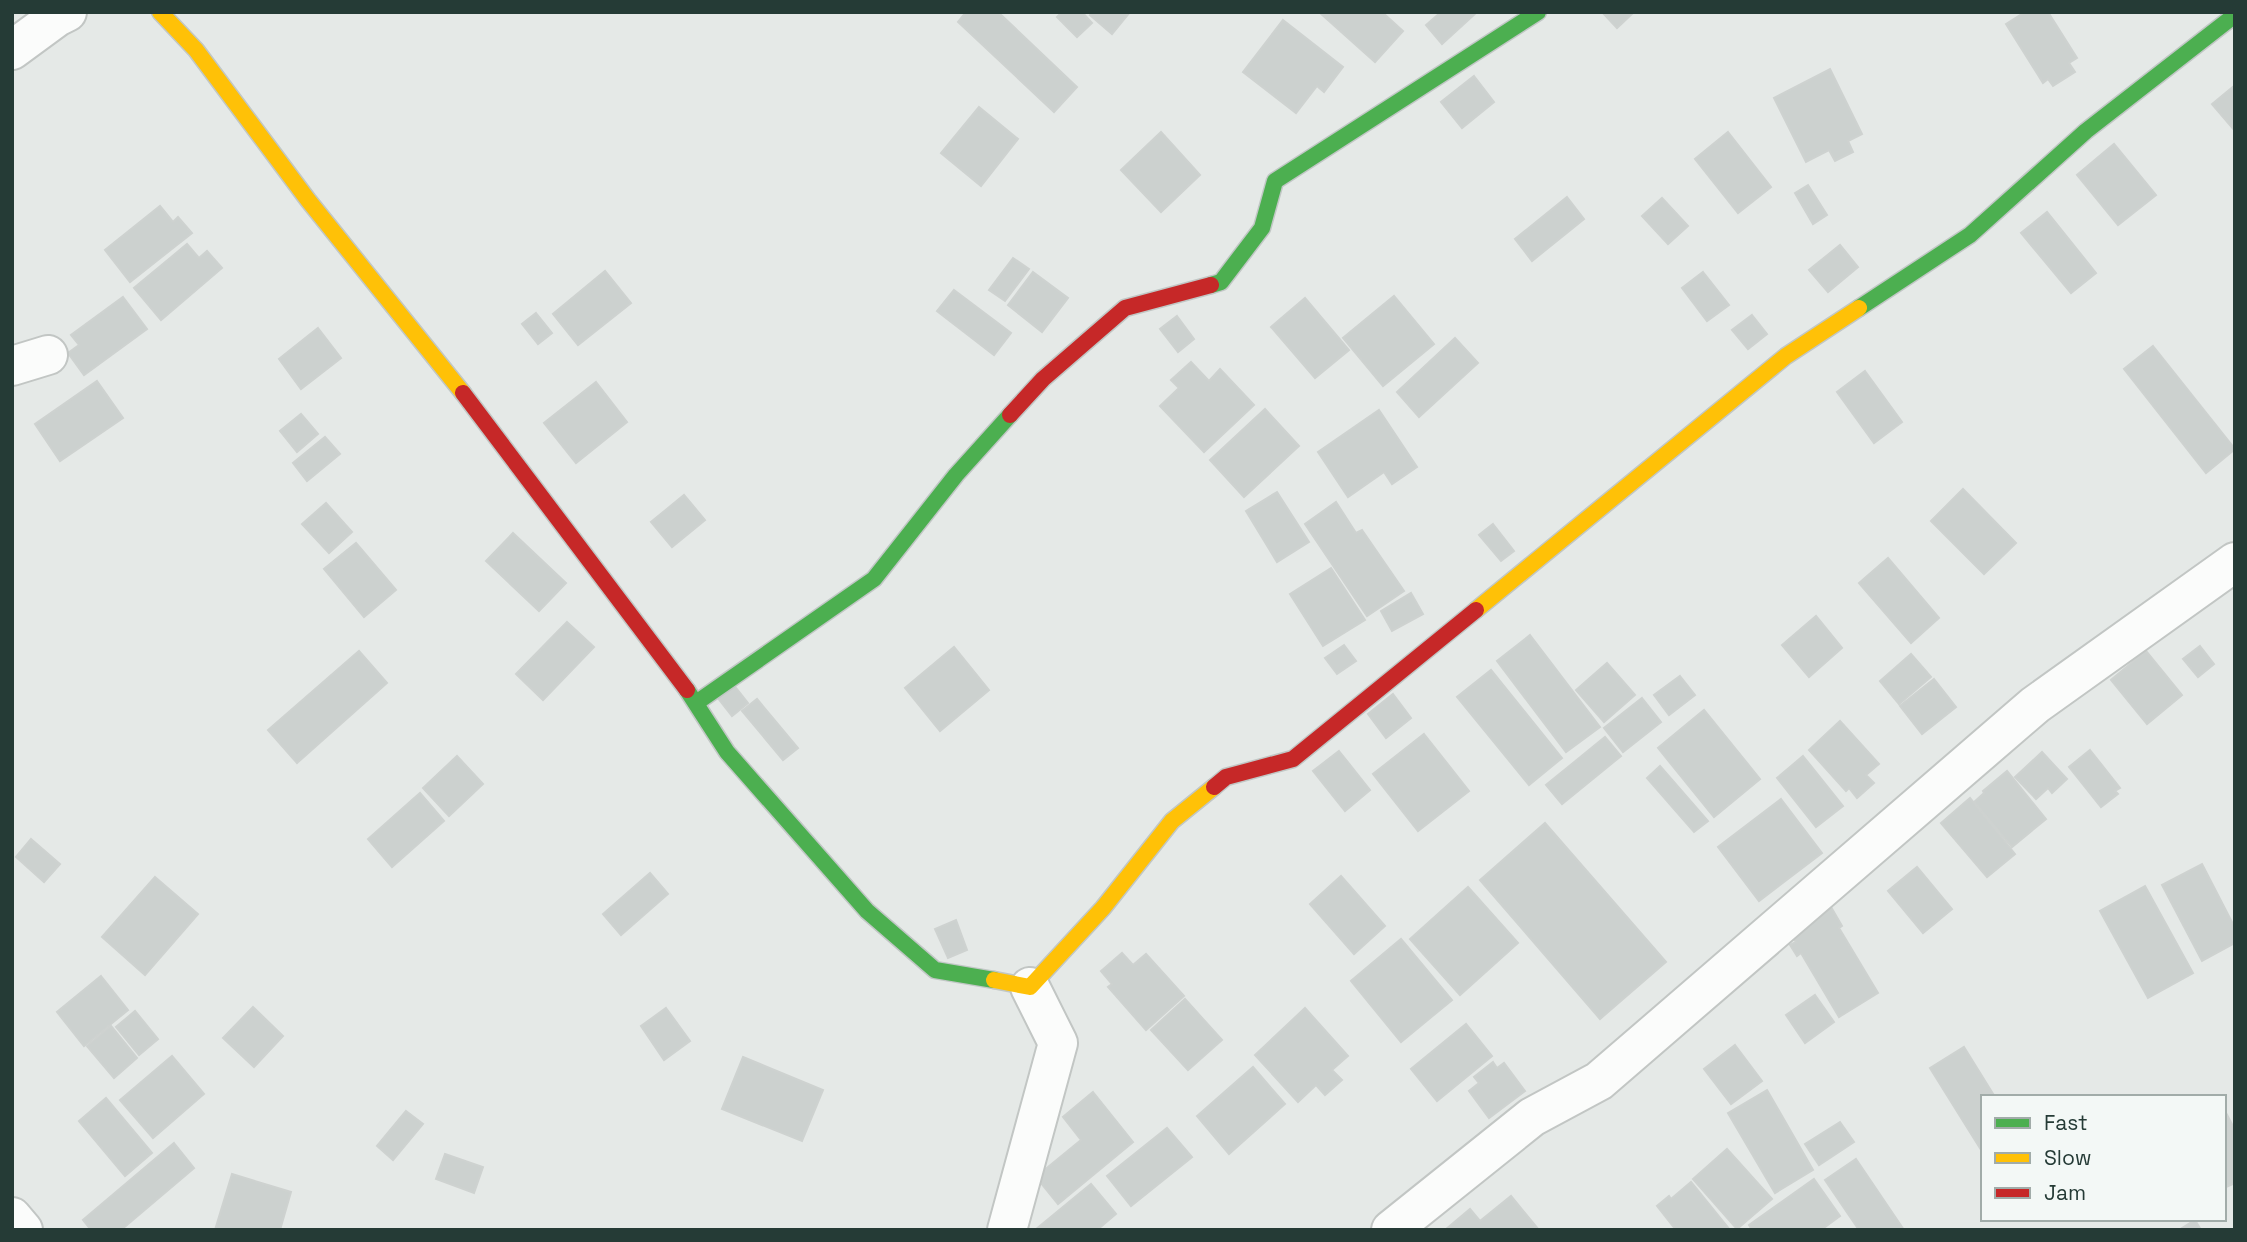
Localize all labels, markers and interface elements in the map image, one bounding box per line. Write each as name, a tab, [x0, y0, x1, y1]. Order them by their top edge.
legend	[1981, 1095, 2226, 1221]
text: Fast	[2044, 1109, 2088, 1136]
text: Slow	[2044, 1144, 2092, 1171]
text: Jam	[2044, 1179, 2086, 1206]

